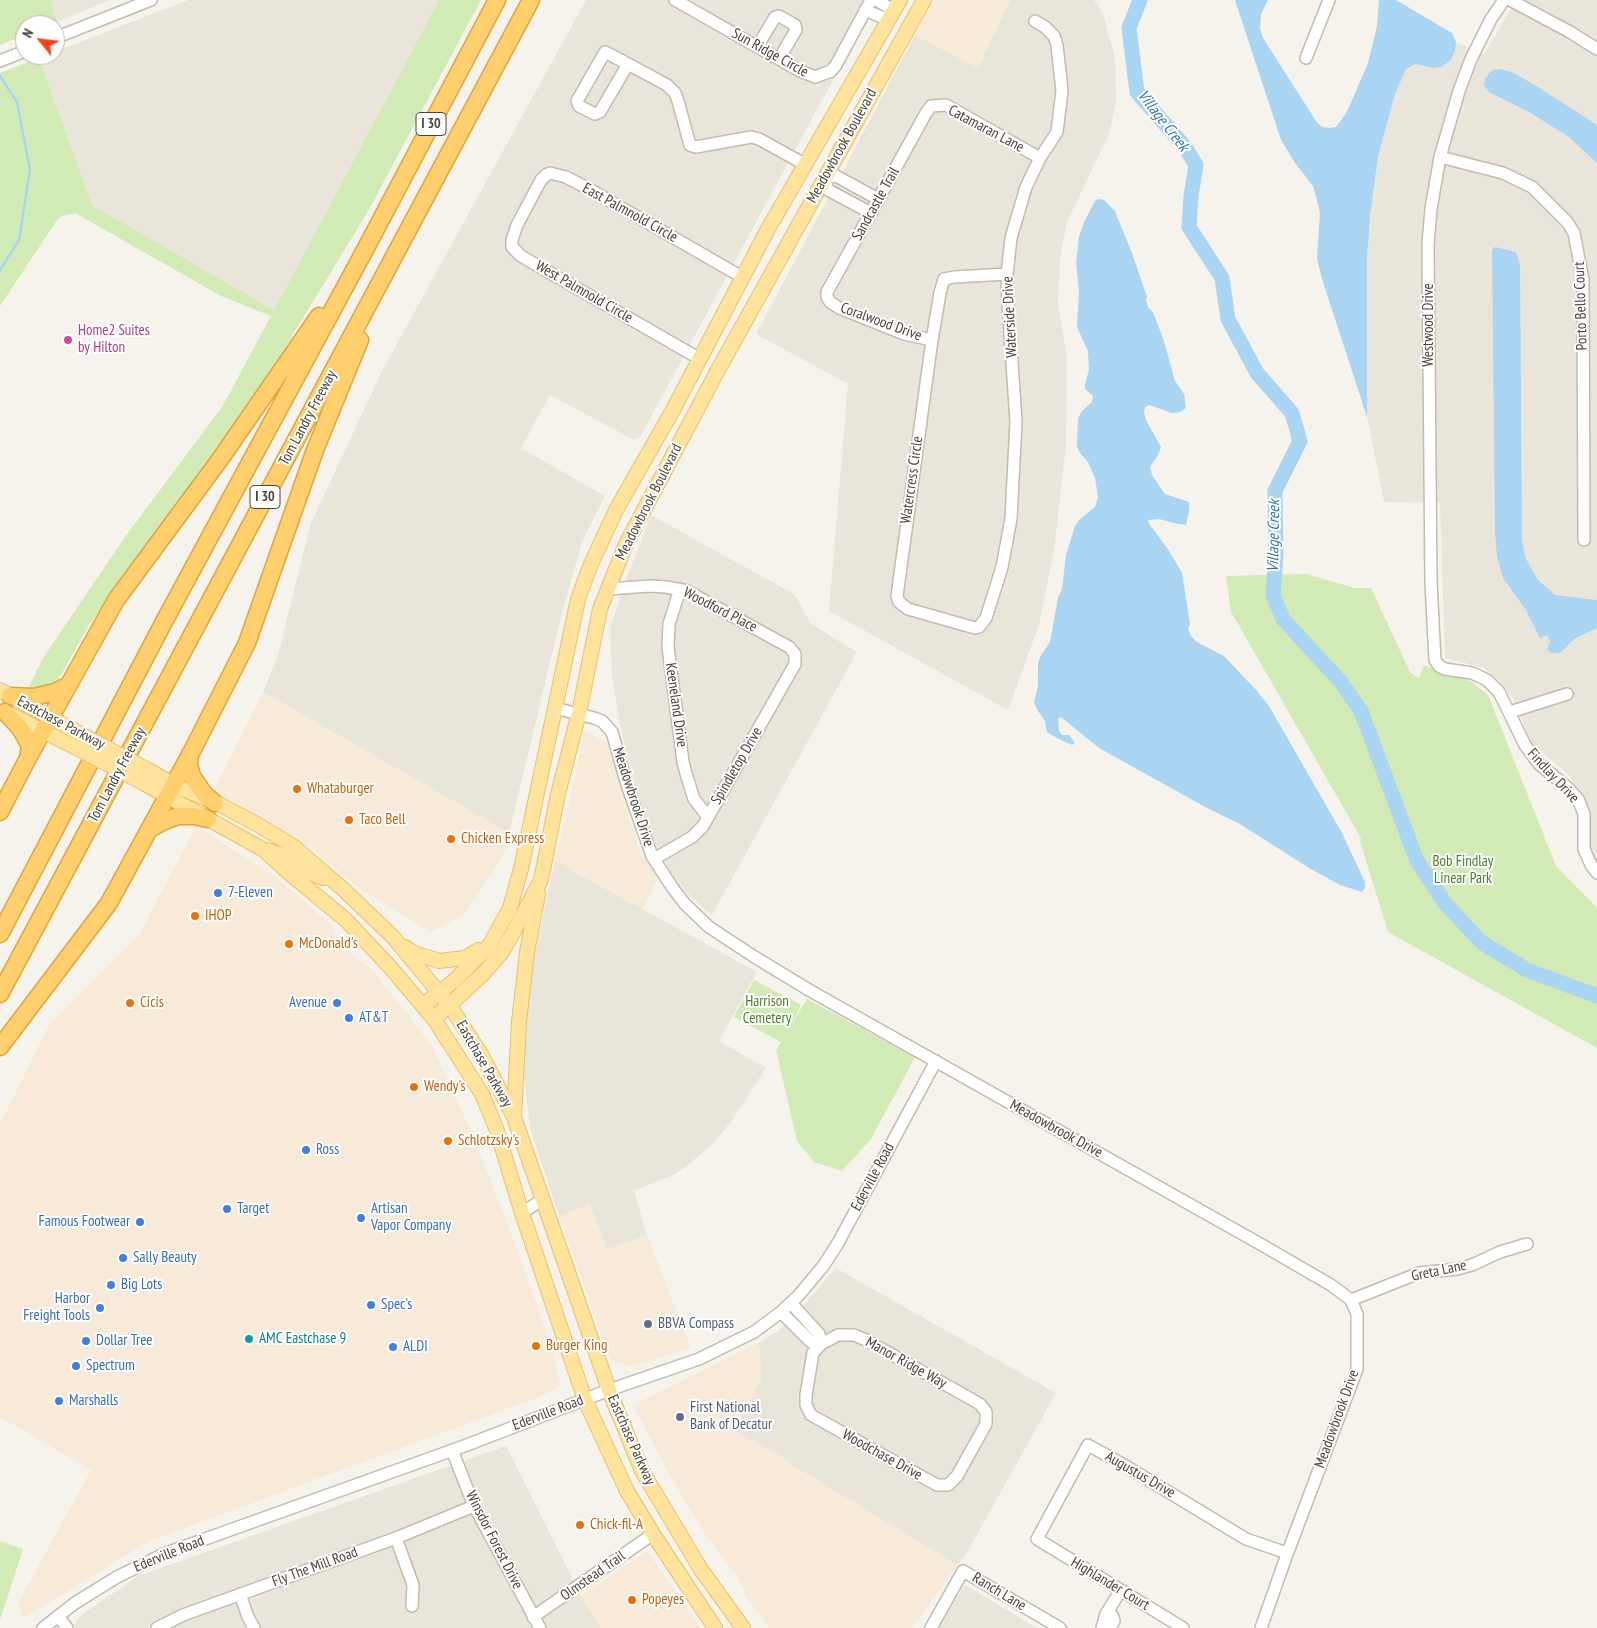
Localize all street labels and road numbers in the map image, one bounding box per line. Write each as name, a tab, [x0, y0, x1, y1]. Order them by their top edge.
street label: Sun Ridge Circle	[729, 25, 811, 81]
street label: Meadowbrook Boulevard	[803, 86, 881, 206]
street label: Catamaran Lane	[945, 102, 1027, 156]
road number: I 30	[416, 112, 446, 136]
street label: Sandcastle Trail	[848, 164, 904, 244]
street label: East Palmnold Circle	[579, 179, 681, 247]
street label: West Palmnold Circle	[532, 257, 636, 327]
street label: Porto Bello Court	[1570, 261, 1592, 351]
street label: Waterside Drive	[999, 276, 1021, 358]
street label: Westwood Drive	[1420, 283, 1438, 367]
street label: Coralwood Drive	[838, 299, 924, 345]
street label: Tom Landry Freeway	[275, 367, 341, 469]
street label: Watercress Circle	[897, 435, 927, 525]
street label: Meadowbrook Boulevard	[612, 441, 686, 563]
road number: I 30	[250, 486, 280, 508]
street label: Woodford Place	[680, 584, 760, 636]
street label: Keeneland Drive	[661, 662, 691, 748]
street label: Eastchase Parkway	[14, 692, 108, 754]
street label: Tom Landry Freeway	[84, 724, 150, 826]
street label: Spindletop Drive	[708, 724, 766, 808]
street label: Meadowbrook Drive	[608, 745, 658, 849]
street label: Findlay Drive	[1523, 745, 1583, 807]
street label: Eastchase Parkway	[452, 1018, 516, 1110]
street label: Meadowbrook Drive	[1006, 1096, 1106, 1162]
street label: Ederville Road	[848, 1140, 898, 1214]
street label: Greta Lane	[1410, 1256, 1468, 1286]
street label: Manor Ridge Way	[862, 1333, 950, 1393]
street label: Meadowbrook Drive	[1311, 1367, 1363, 1471]
street label: Ederville Road	[510, 1391, 586, 1435]
street label: Eastchase Parkway	[603, 1392, 659, 1488]
street label: Woodchase Drive	[839, 1426, 925, 1484]
street label: Augustus Drive	[1102, 1448, 1178, 1502]
street label: Winsdor Forest Drive	[461, 1488, 527, 1592]
street label: Ederville Road	[131, 1532, 207, 1576]
street label: Fly The Mill Road	[270, 1543, 360, 1591]
street label: Olmstead Trail	[557, 1547, 629, 1605]
street label: Highlander Court	[1067, 1554, 1153, 1614]
street label: Ranch Lane	[969, 1569, 1029, 1615]

